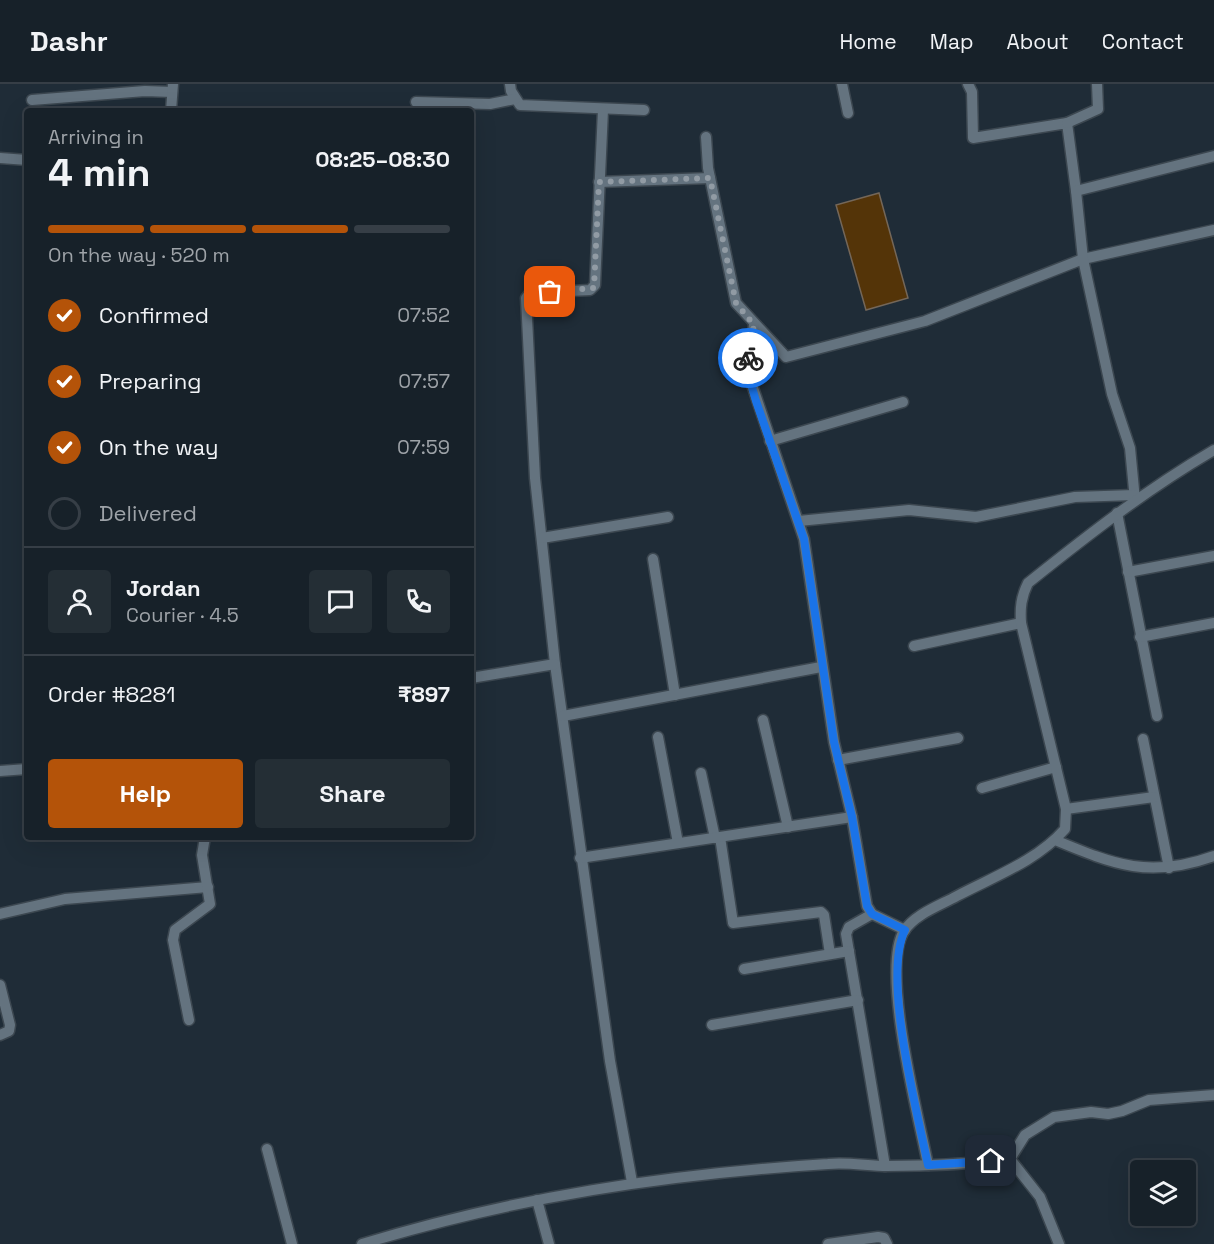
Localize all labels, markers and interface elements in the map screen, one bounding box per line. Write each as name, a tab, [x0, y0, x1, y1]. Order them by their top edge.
text: Dashr	[30, 23, 108, 59]
text: Home	[839, 28, 897, 55]
text: Map	[930, 28, 974, 55]
text: About	[1007, 28, 1069, 55]
text: Contact	[1102, 28, 1184, 55]
text: Arriving in	[48, 124, 144, 150]
text: 08:25–08:30	[315, 145, 450, 173]
text: 4 min	[48, 148, 150, 197]
text: On the way · 520 m	[48, 242, 230, 268]
pin	[524, 266, 575, 317]
icon: bag	[533, 275, 566, 308]
icon: check	[48, 299, 81, 332]
text: Confirmed	[99, 301, 209, 329]
text: 07:52	[397, 302, 450, 328]
courier	[718, 328, 778, 388]
icon: bike	[732, 342, 765, 375]
icon: check	[48, 365, 81, 398]
text: Preparing	[99, 367, 201, 395]
text: 07:57	[398, 368, 450, 394]
icon: check	[48, 431, 81, 464]
text: On the way	[99, 433, 218, 461]
text: 07:59	[397, 434, 450, 460]
text: Delivered	[99, 499, 197, 527]
button: person	[48, 570, 111, 633]
button: chat	[309, 570, 372, 633]
button: phone	[387, 570, 450, 633]
text: Jordan	[126, 574, 201, 602]
text: Courier · 4.5	[126, 602, 239, 628]
text: Order #8281	[48, 680, 175, 708]
text: ₹897	[398, 680, 450, 708]
button: Help	[48, 759, 243, 828]
button: Share	[255, 759, 450, 828]
pin	[965, 1135, 1016, 1186]
icon: home	[974, 1144, 1007, 1177]
map controls	[1130, 1160, 1196, 1226]
button: layers	[1130, 1160, 1196, 1226]

